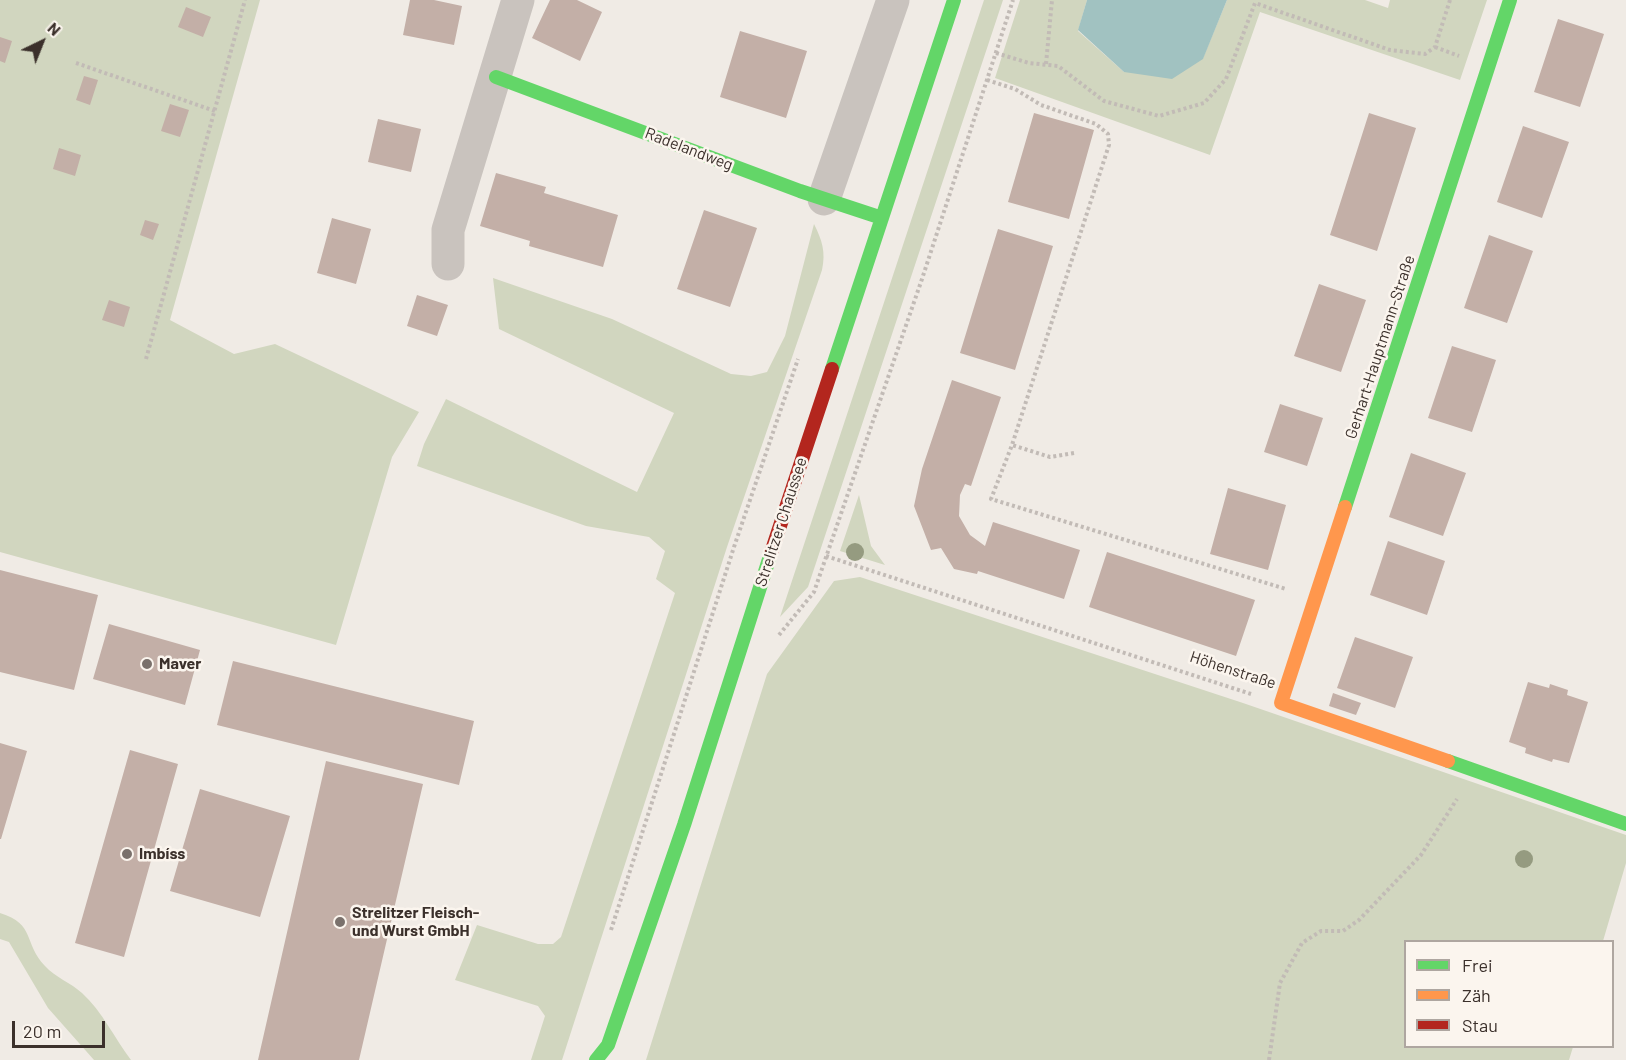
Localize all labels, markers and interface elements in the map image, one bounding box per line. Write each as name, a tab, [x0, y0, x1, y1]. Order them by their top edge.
north arrow	[12, 12, 72, 72]
text: N	[44, 18, 65, 39]
street label: Radelandweg	[642, 123, 736, 175]
street label: Gerhart-Hauptmann-Straße	[1341, 253, 1419, 441]
street label: Strelitzer Chaussee	[751, 455, 811, 589]
street label: Höhenstraße	[1187, 647, 1279, 693]
place label: Maver	[159, 654, 201, 674]
marker: Maver	[140, 657, 154, 671]
place label: Imbíss	[139, 844, 185, 864]
marker: Imbíss	[120, 847, 134, 861]
place label: Strelitzer Fleisch- und Wurst GmbH	[352, 903, 479, 941]
marker: Strelitzer Fleisch- und Wurst GmbH	[333, 915, 347, 929]
legend	[1404, 940, 1614, 1048]
text: Frei	[1462, 954, 1493, 976]
text: Zäh	[1462, 984, 1491, 1006]
scale bar	[15, 1009, 108, 1047]
text: Stau	[1462, 1014, 1498, 1036]
text: 20 m	[23, 1020, 61, 1042]

